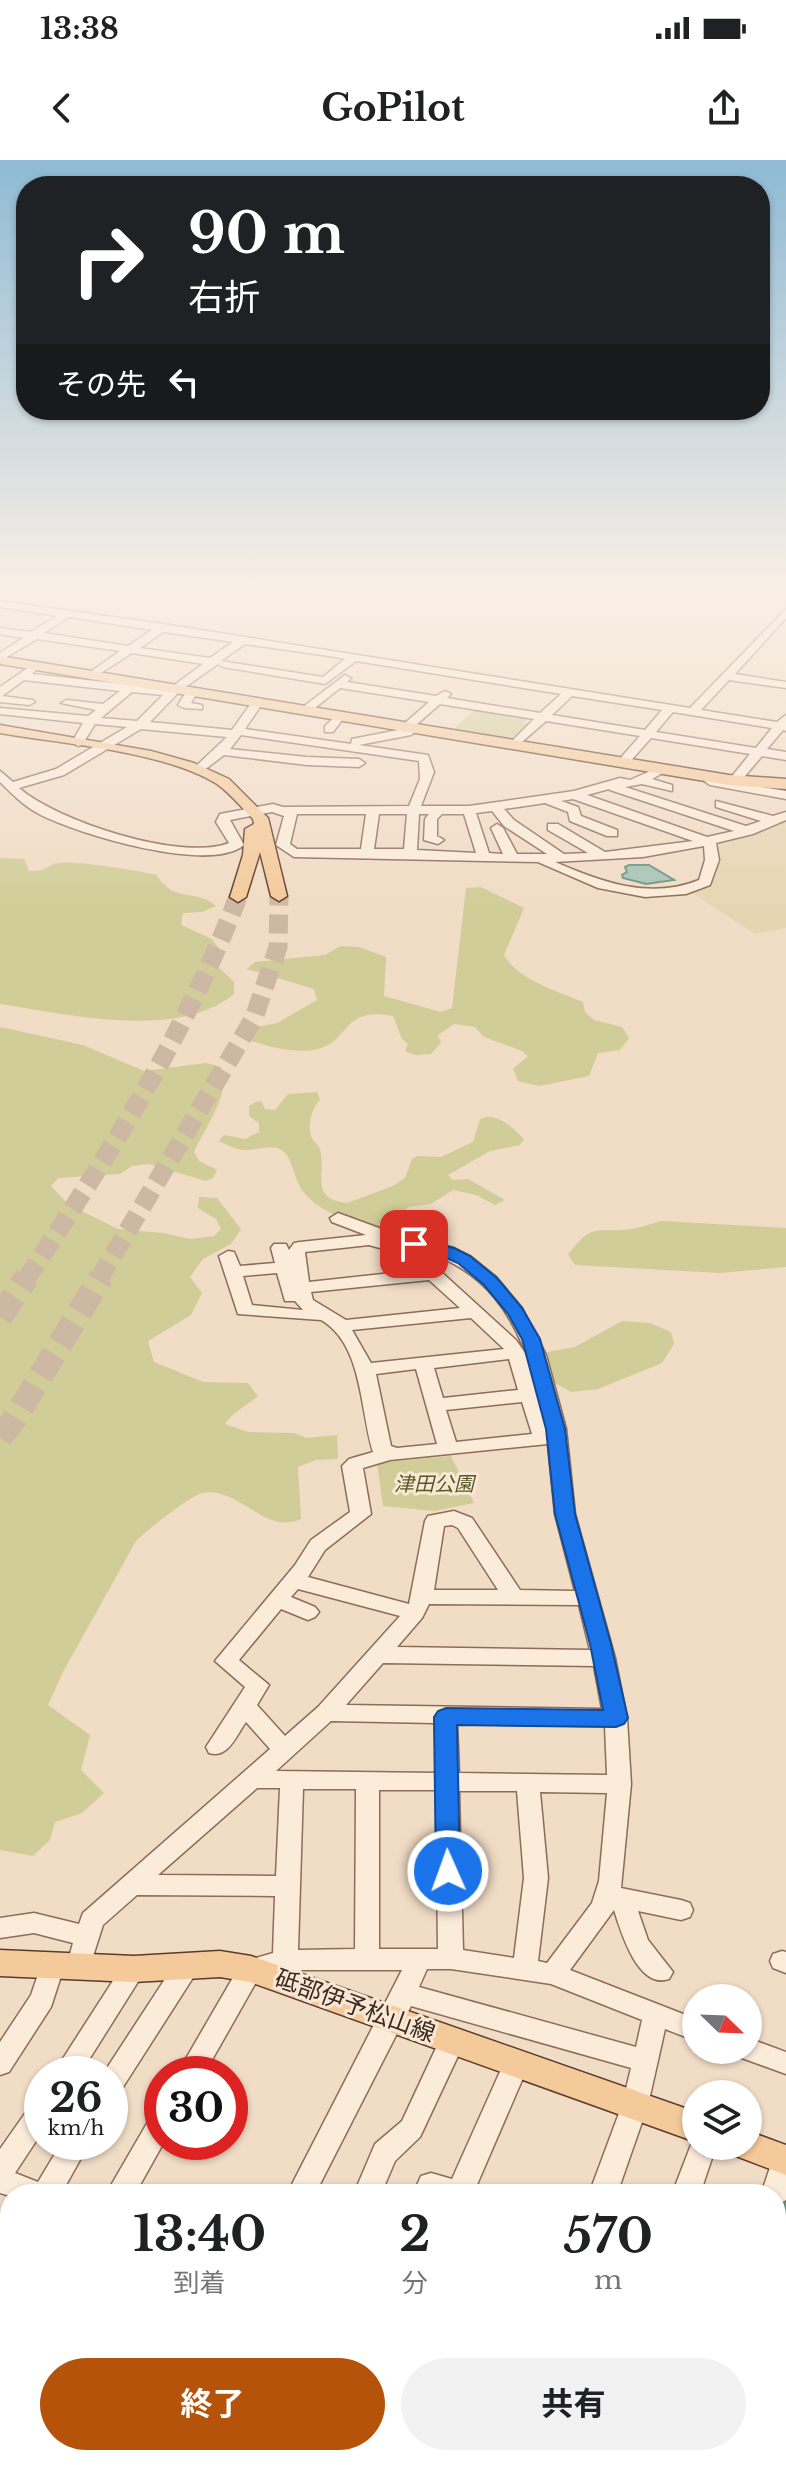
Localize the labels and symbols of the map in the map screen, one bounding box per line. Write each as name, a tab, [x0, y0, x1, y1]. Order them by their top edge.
pin	[380, 1210, 448, 1278]
park label: 津田公園	[394, 1472, 477, 1496]
position arrow	[406, 1829, 490, 1913]
street label: 砥部伊予松山線	[271, 1963, 439, 2048]
north arrow	[682, 1984, 762, 2064]
speed limit sign: 30	[144, 2056, 248, 2160]

